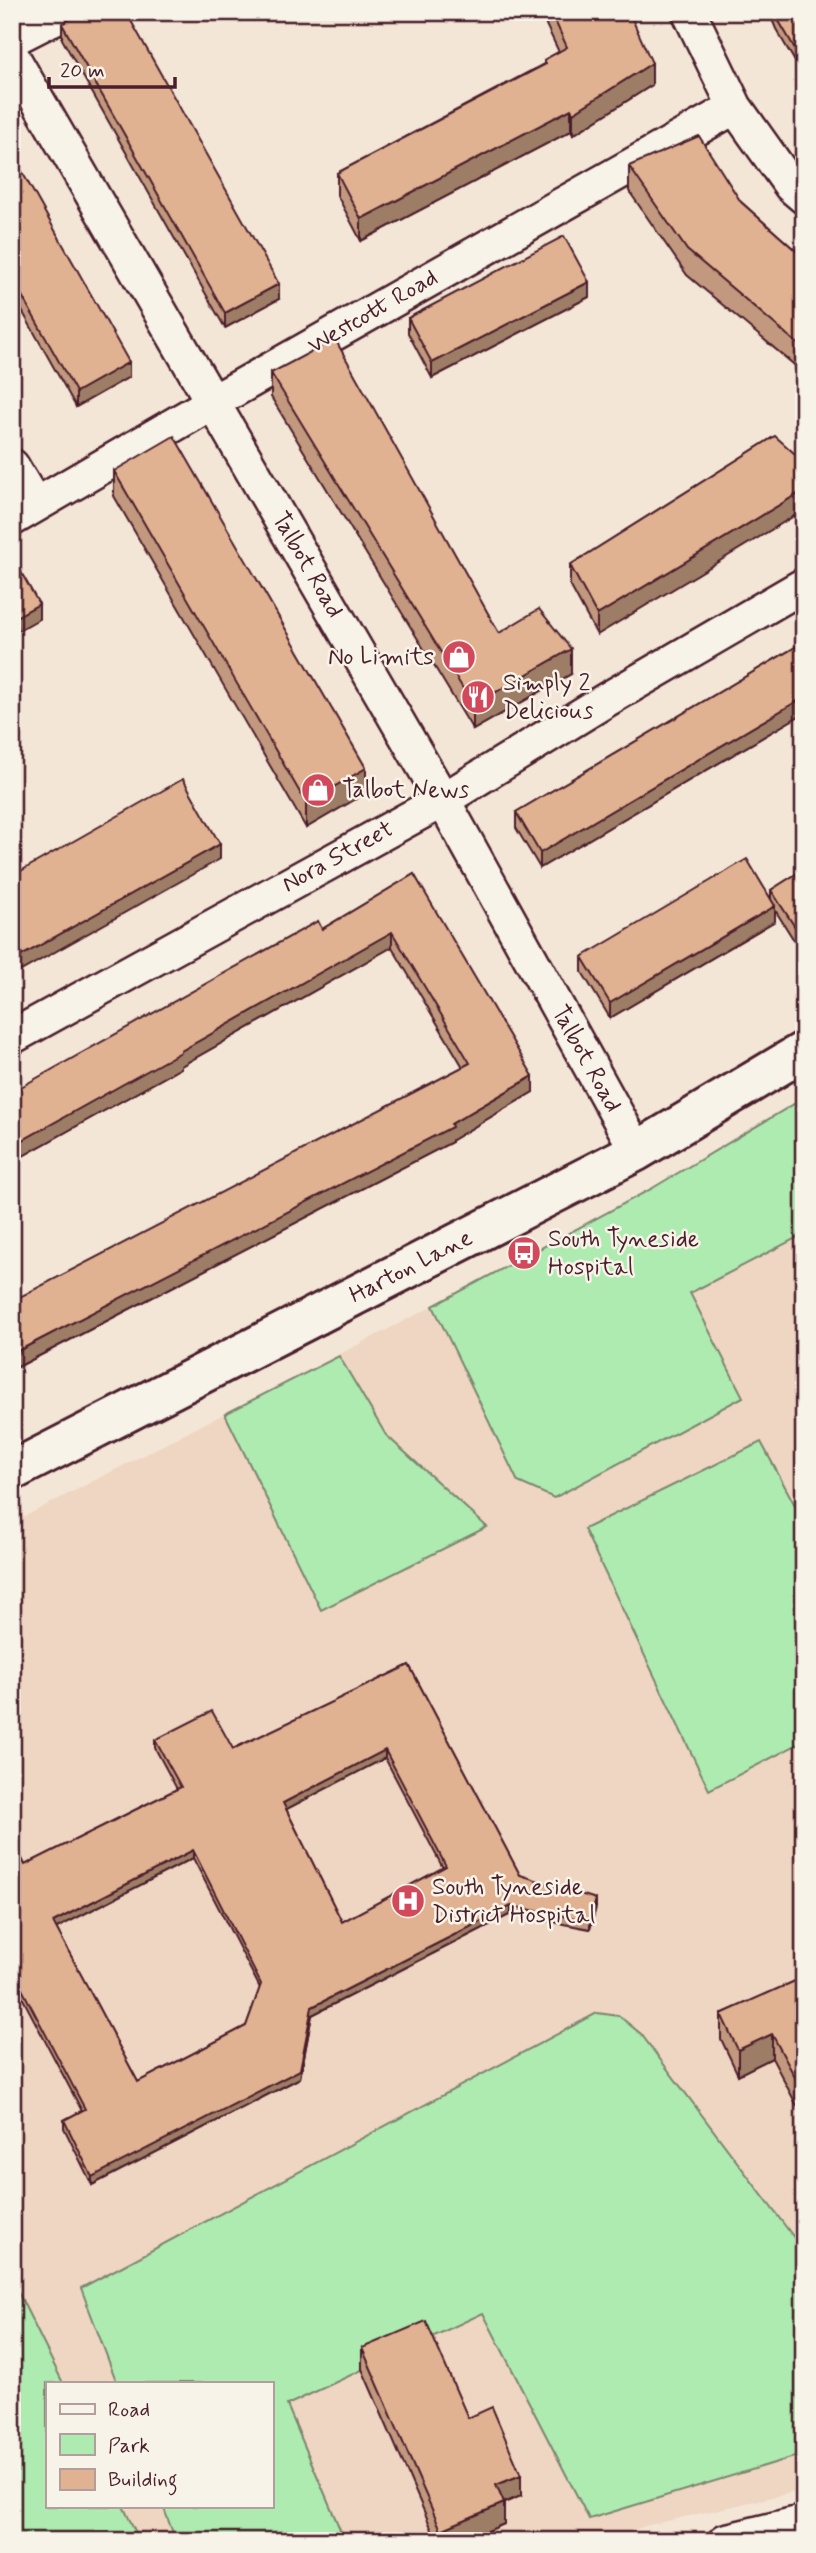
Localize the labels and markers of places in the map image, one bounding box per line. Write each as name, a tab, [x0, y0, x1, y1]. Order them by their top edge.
shop icon: No Limits	[440, 638, 478, 676]
place label: No Limits	[328, 642, 434, 673]
place label: Simply 2 Delicious	[503, 668, 594, 727]
restaurant icon: Simply 2 Delicious	[459, 678, 497, 716]
shop icon: Talbot News	[299, 771, 337, 809]
place label: Talbot News	[342, 775, 469, 806]
place label: South Tyneside Hospital	[548, 1224, 699, 1283]
bus stop icon: South Tyneside Hospital	[505, 1234, 543, 1272]
place label: South Tyneside District Hospital	[432, 1872, 595, 1931]
hospital icon: South Tyneside District Hospital	[389, 1882, 427, 1920]

